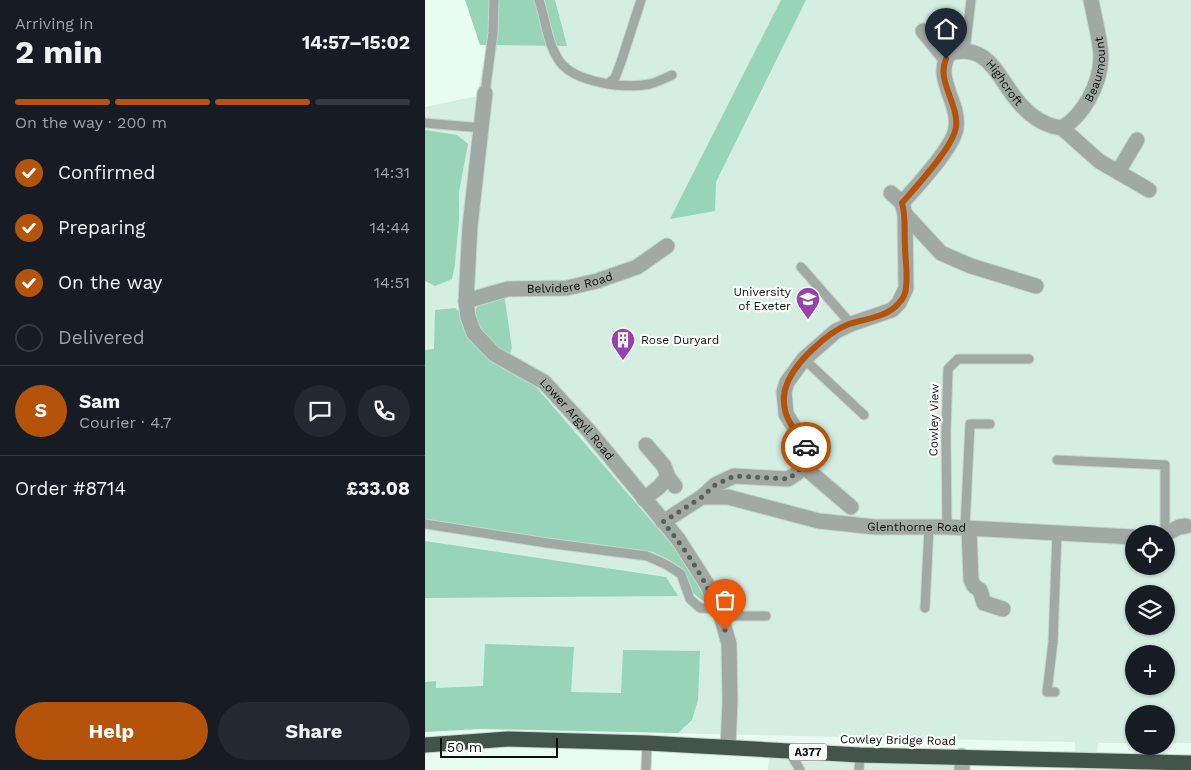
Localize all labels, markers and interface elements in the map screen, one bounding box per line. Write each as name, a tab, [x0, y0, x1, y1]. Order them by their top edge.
pin	[925, 8, 967, 59]
text: Arriving in	[15, 14, 93, 33]
icon: home	[932, 15, 960, 43]
text: 14:57–15:02	[302, 31, 410, 54]
text: 2 min	[15, 33, 103, 71]
street label: Beaumount	[1081, 35, 1108, 105]
street label: Highcroft	[983, 57, 1025, 109]
text: On the way · 200 m	[15, 113, 167, 132]
icon: check	[15, 159, 43, 187]
text: Confirmed	[58, 161, 155, 184]
text: 14:31	[374, 163, 410, 182]
icon: check	[15, 214, 43, 242]
text: Preparing	[58, 216, 145, 239]
text: 14:44	[370, 218, 410, 237]
icon: check	[15, 269, 43, 297]
street label: Belvidere Road	[527, 269, 615, 296]
text: On the way	[58, 271, 162, 294]
text: 14:51	[374, 273, 410, 292]
place label: University of Exeter	[733, 285, 792, 313]
school or university icon: University of Exeter	[795, 286, 821, 320]
text: Delivered	[58, 326, 145, 349]
building icon: Rose Duryard	[610, 327, 636, 361]
place label: Rose Duryard	[641, 333, 719, 347]
street label: Lower Argyll Road	[537, 375, 617, 463]
street label: Cowley View	[926, 383, 942, 457]
button: chat	[294, 385, 346, 437]
button: phone	[358, 385, 410, 437]
text: Sam	[79, 390, 120, 413]
text: S	[35, 399, 47, 422]
text: Courier · 4.7	[79, 413, 172, 432]
courier	[781, 422, 831, 472]
icon: car	[792, 433, 820, 461]
text: Order #8714	[15, 477, 126, 500]
text: £33.08	[346, 477, 410, 500]
street label: Glenthorne Road	[866, 519, 966, 535]
map controls	[1125, 525, 1175, 755]
button: locate	[1125, 525, 1175, 575]
pin	[704, 579, 746, 630]
button: layers	[1125, 585, 1175, 635]
icon: bag	[711, 586, 739, 614]
button: +	[1125, 645, 1175, 695]
button: Help	[15, 702, 208, 760]
button: Share	[218, 702, 410, 760]
button: −	[1125, 705, 1175, 755]
street label: Cowley Bridge Road	[840, 732, 956, 748]
scale bar	[440, 735, 557, 758]
text: 50 m	[447, 739, 482, 755]
road number: A377	[789, 744, 827, 760]

